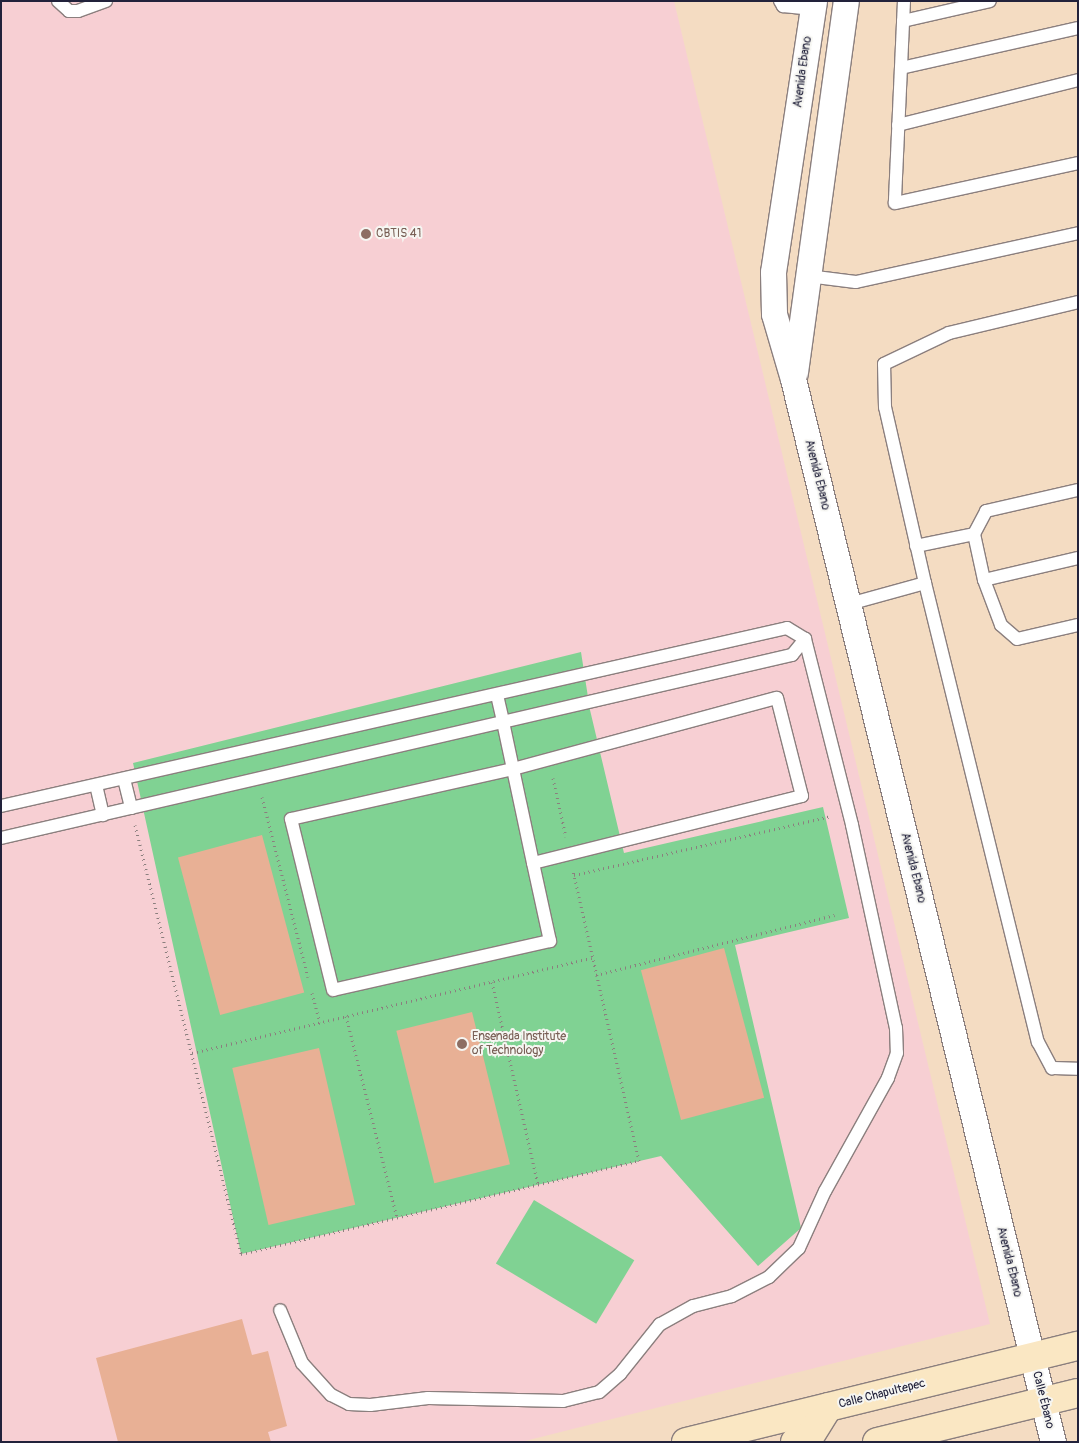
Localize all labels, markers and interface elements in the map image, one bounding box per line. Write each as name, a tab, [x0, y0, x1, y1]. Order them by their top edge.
street label: Avenida Ebano	[791, 35, 815, 109]
place label: CBTIS 41	[376, 227, 421, 241]
marker: CBTIS 41	[360, 228, 372, 240]
street label: Avenida Ebano	[801, 438, 833, 512]
street label: Avenida Ebano	[897, 831, 929, 905]
place label: Ensenada Institute of Technology	[472, 1030, 566, 1058]
marker: Ensenada Institute of Technology	[456, 1038, 468, 1050]
street label: Avenida Ebano	[993, 1225, 1025, 1299]
street label: Calle Ébano	[1029, 1370, 1057, 1430]
street label: Calle Chapultepec	[837, 1376, 927, 1412]

